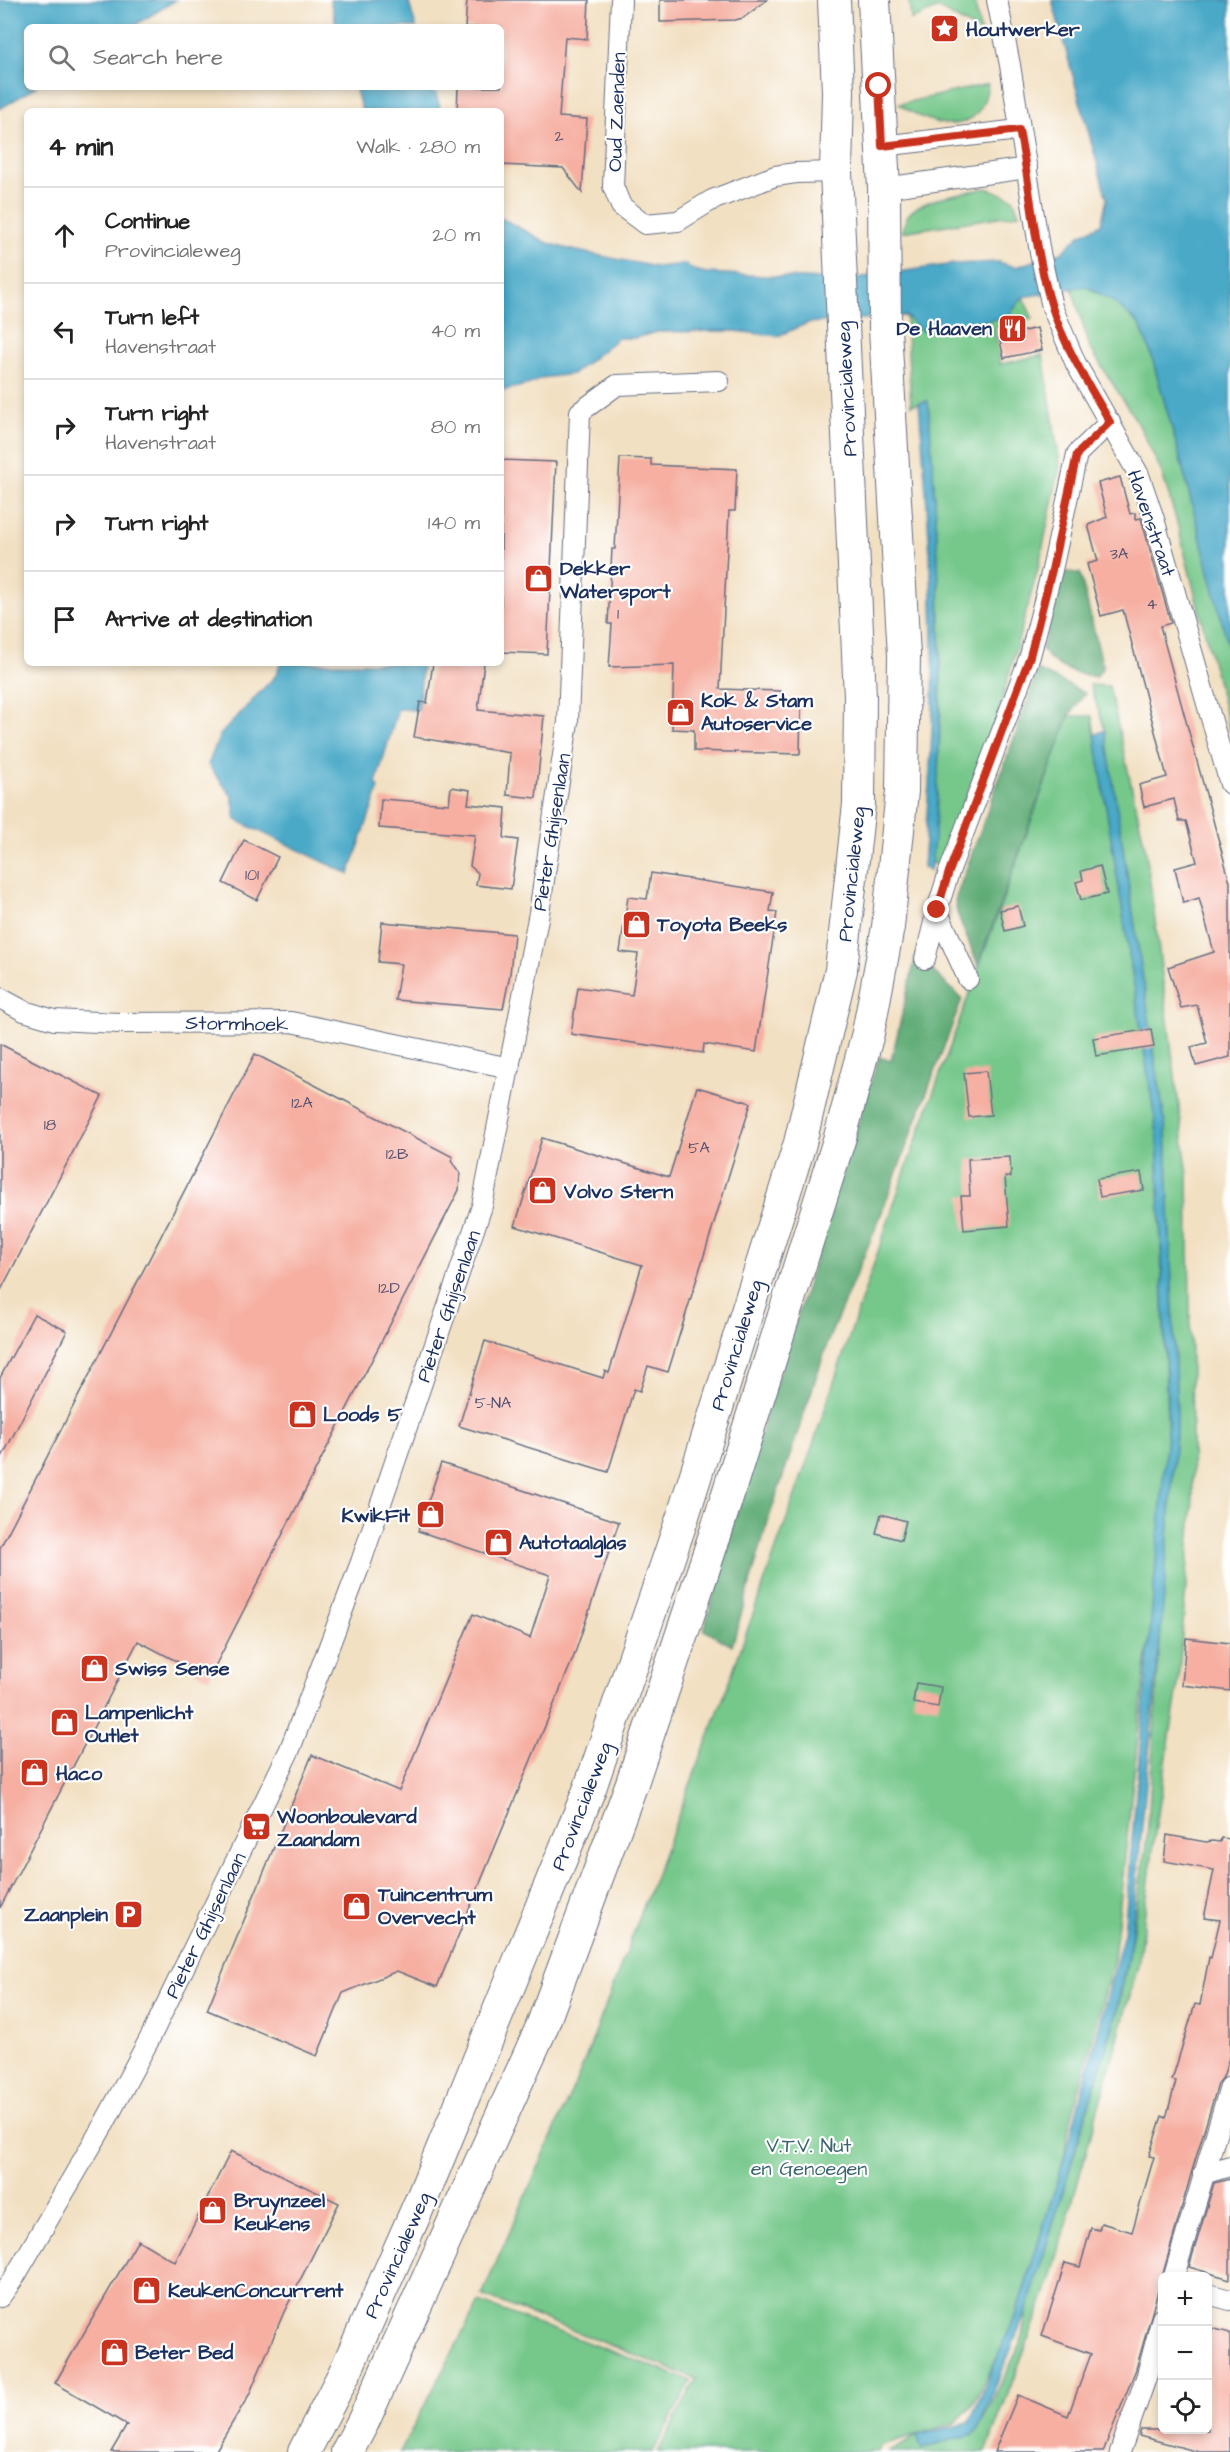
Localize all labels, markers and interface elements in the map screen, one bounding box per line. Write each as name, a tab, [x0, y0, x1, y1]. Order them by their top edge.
place icon: Houtwerker	[929, 13, 961, 45]
place label: Houtwerker	[966, 16, 1081, 44]
search box	[24, 24, 504, 90]
icon: search	[45, 41, 78, 74]
text: Search here	[93, 42, 223, 73]
street label: Oud Zaenden	[601, 52, 633, 172]
route start	[865, 72, 891, 98]
house number: 2	[554, 125, 564, 147]
text: 4 min	[48, 129, 113, 165]
text: Walk · 280 m	[356, 133, 480, 161]
text: Continue	[105, 206, 190, 237]
icon: ahead	[48, 219, 81, 252]
text: 20 m	[432, 221, 480, 249]
text: Provincialeweg	[105, 237, 241, 265]
text: Turn left	[105, 302, 199, 333]
restaurant icon: De Haaven	[997, 312, 1029, 344]
icon: left	[48, 315, 81, 348]
place label: De Haaven	[897, 315, 992, 343]
text: 40 m	[430, 317, 480, 345]
street label: Provincialeweg	[829, 320, 866, 457]
text: Havenstraat	[105, 333, 216, 361]
text: Turn right	[105, 398, 208, 429]
icon: right	[48, 411, 81, 444]
text: 80 m	[431, 413, 480, 441]
text: Havenstraat	[105, 429, 216, 457]
street label: Havenstraat	[1120, 466, 1182, 580]
icon: right	[48, 507, 81, 540]
text: Turn right	[105, 508, 208, 539]
text: 140 m	[428, 509, 480, 537]
house number: 3A	[1110, 543, 1128, 565]
place label: Dekker Watersport	[559, 555, 671, 606]
shop icon: Dekker Watersport	[523, 563, 555, 595]
house number: 4	[1147, 593, 1158, 615]
icon: arrive	[48, 603, 81, 636]
house number: 1	[617, 603, 619, 625]
text: Arrive at destination	[105, 604, 312, 635]
place label: Kok & Stam Autoservice	[701, 687, 813, 738]
shop icon: Kok & Stam Autoservice	[664, 696, 696, 728]
street label: Pieter Ghijsenlaan	[526, 751, 578, 913]
street label: Provincialeweg	[831, 805, 874, 943]
house number: 101	[245, 864, 259, 886]
route end	[923, 896, 949, 922]
shop icon: Toyota Beeks	[620, 908, 652, 940]
place label: Toyota Beeks	[656, 911, 787, 940]
street label: Stormhoek	[185, 1009, 289, 1039]
house number: 12A	[291, 1092, 313, 1114]
house number: 18	[44, 1114, 56, 1136]
house number: 5A	[688, 1137, 710, 1159]
house number: 12B	[386, 1143, 409, 1165]
shop icon: Volvo Stern	[527, 1175, 559, 1207]
place label: Volvo Stern	[563, 1178, 673, 1206]
street label: Pieter Ghijsenlaan	[410, 1226, 488, 1386]
street label: Provincialeweg	[704, 1276, 771, 1415]
house number: 12D	[378, 1277, 400, 1299]
house number: 5-NA	[475, 1392, 511, 1414]
shop icon: Loods 5	[286, 1398, 318, 1430]
place label: Loods 5	[323, 1401, 403, 1429]
shop icon: KwikFit	[415, 1499, 447, 1531]
place label: KwikFit	[341, 1502, 411, 1530]
shop icon: Autotaalglas	[482, 1526, 514, 1558]
place label: Autotaalglas	[519, 1529, 627, 1558]
shop icon: Swiss Sense	[78, 1652, 110, 1684]
place label: Swiss Sense	[114, 1655, 230, 1683]
place label: Lampenlicht Outlet	[85, 1699, 194, 1750]
shop icon: Lampenlicht Outlet	[48, 1707, 80, 1739]
street label: Provincialeweg	[545, 1738, 620, 1875]
shop icon: Haco	[19, 1757, 51, 1789]
place label: Haco	[56, 1760, 103, 1788]
place label: Woonboulevard Zaandam	[276, 1803, 417, 1854]
supermarket icon: Woonboulevard Zaandam	[240, 1811, 272, 1843]
street label: Pieter Ghijsenlaan	[158, 1848, 253, 2003]
place label: Tuincentrum Overvecht	[377, 1881, 492, 1932]
shop icon: Tuincentrum Overvecht	[341, 1890, 373, 1922]
parking icon: Zaanplein	[113, 1898, 145, 1930]
place label: Zaanplein	[24, 1901, 108, 1929]
park label: V.T.V. Nut en Genoegen	[751, 2132, 867, 2184]
place label: Bruynzeel Keukens	[234, 2187, 325, 2238]
street label: Provincialeweg	[358, 2188, 439, 2323]
shop icon: Bruynzeel Keukens	[197, 2195, 229, 2227]
map controls	[1158, 2272, 1212, 2434]
button: +	[1158, 2272, 1212, 2326]
shop icon: KeukenConcurrent	[131, 2274, 163, 2306]
place label: KeukenConcurrent	[168, 2277, 344, 2305]
button: −	[1158, 2326, 1212, 2380]
shop icon: Beter Bed	[98, 2336, 130, 2368]
place label: Beter Bed	[135, 2339, 234, 2367]
button: locate	[1158, 2380, 1212, 2434]

